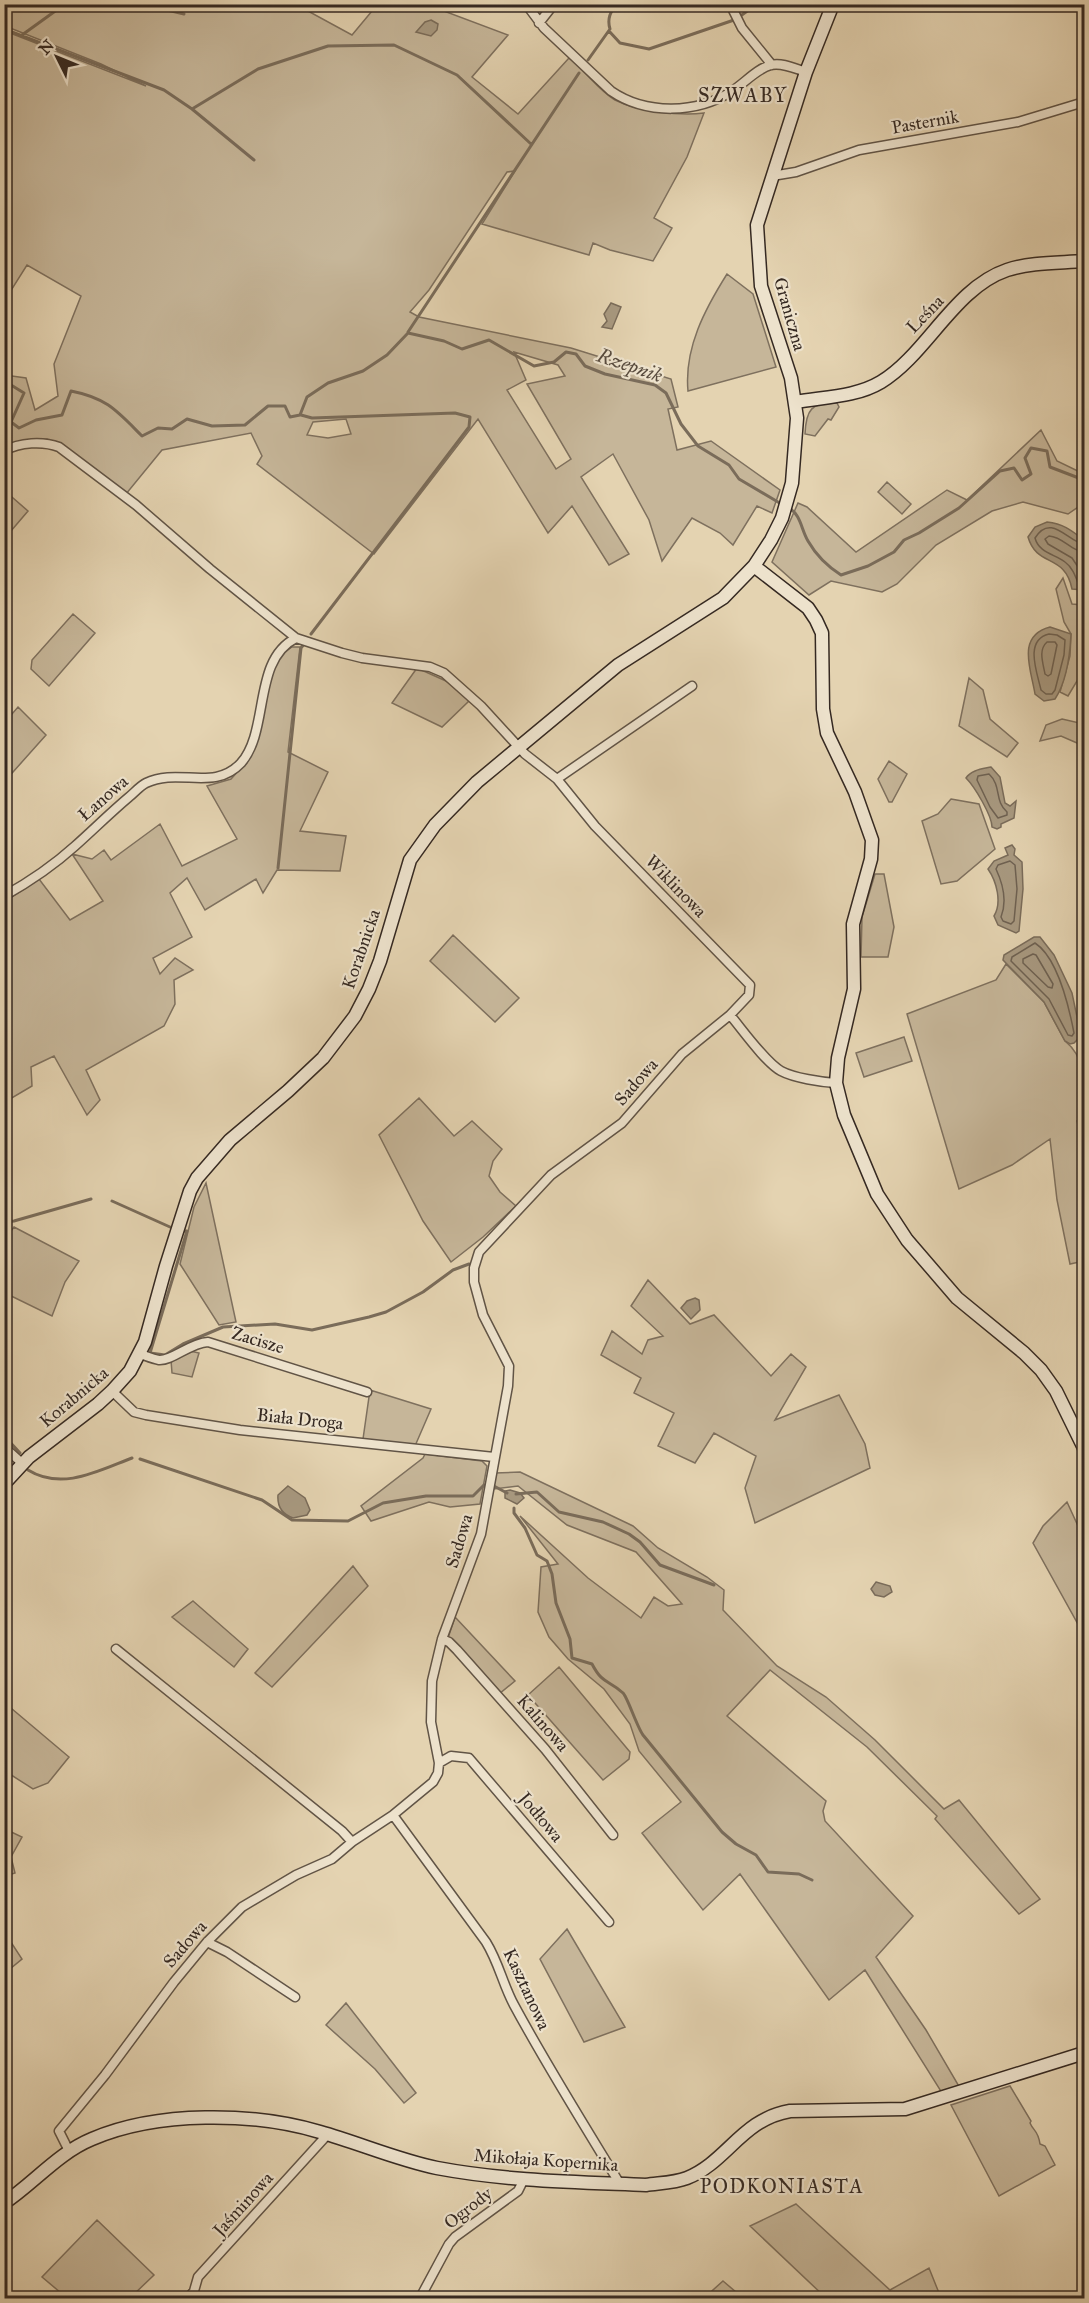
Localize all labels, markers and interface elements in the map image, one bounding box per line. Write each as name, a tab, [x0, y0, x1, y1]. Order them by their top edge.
north arrow	[27, 27, 87, 87]
text: N	[35, 35, 58, 59]
district label: SZWABY	[698, 83, 788, 107]
street label: Pasternik	[890, 105, 961, 139]
street label: Graniczna	[769, 275, 811, 354]
street label: Leśna	[902, 290, 949, 338]
water label: Rzepnik	[593, 342, 666, 388]
street label: Łanowa	[73, 770, 133, 826]
street label: Wiklinowa	[641, 850, 711, 922]
street label: Korabnicka	[337, 906, 385, 992]
street label: Sadowa	[610, 1054, 663, 1110]
street label: Zacisze	[229, 1322, 287, 1358]
street label: Korabnicka	[35, 1362, 113, 1432]
street label: Biała Droga	[256, 1404, 345, 1436]
street label: Sadowa	[440, 1511, 478, 1571]
street label: Kalinowa	[512, 1690, 574, 1756]
street label: Jodłowa	[512, 1786, 568, 1847]
street label: Sadowa	[159, 1916, 212, 1972]
street label: Kasztanowa	[499, 1945, 556, 2034]
street label: Mikołaja Kopernika	[473, 2144, 619, 2176]
street label: Jaśminowa	[207, 2167, 279, 2243]
district label: PODKONIASTA	[700, 2174, 864, 2198]
street label: Ogrody	[439, 2182, 498, 2234]

